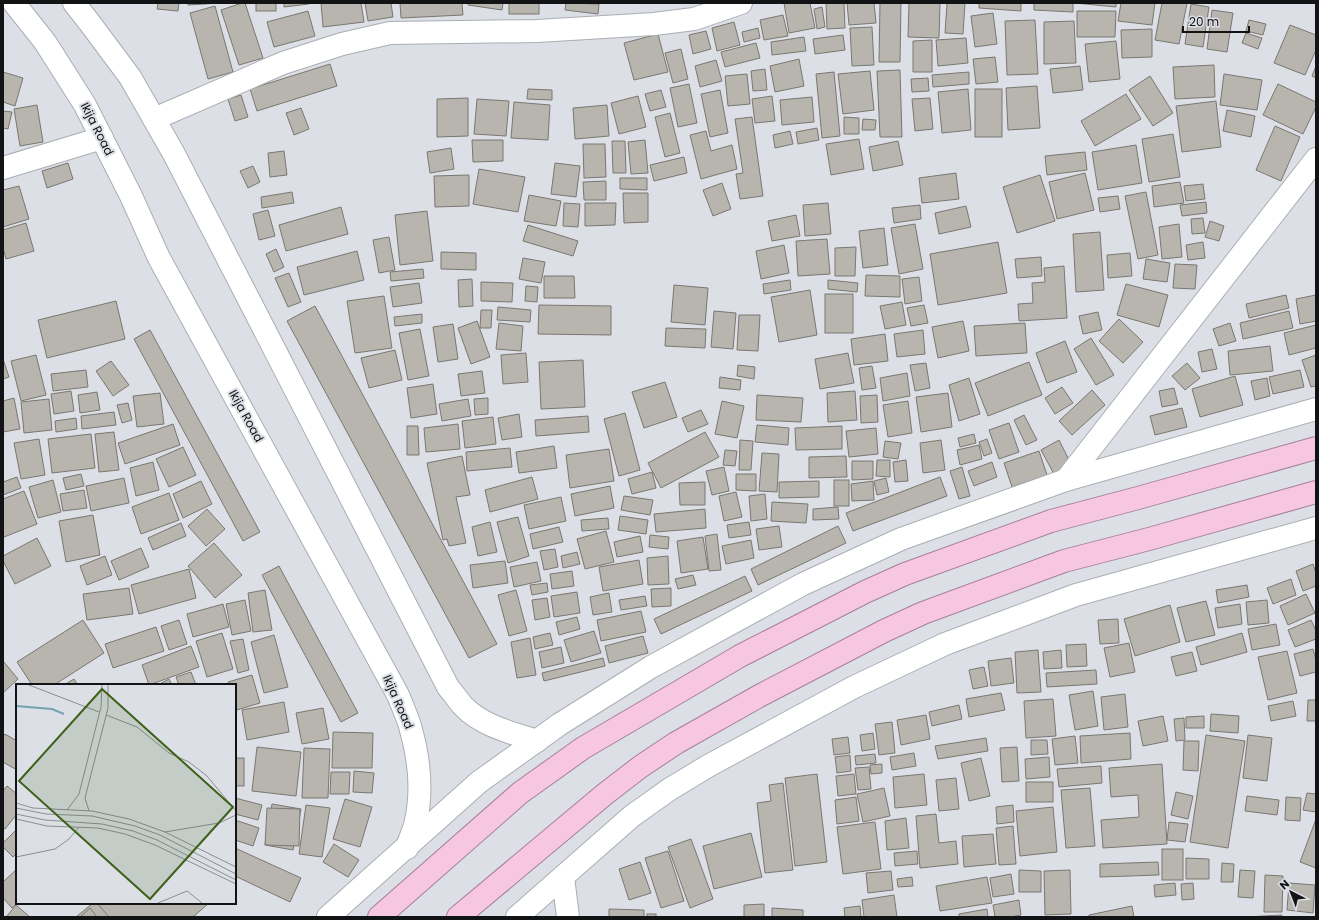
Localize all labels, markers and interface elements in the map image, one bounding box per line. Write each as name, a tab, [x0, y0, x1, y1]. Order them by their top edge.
scale bar	[1183, 8, 1249, 34]
text: 20 m	[1189, 13, 1219, 30]
street label: Ikija Road	[77, 99, 118, 158]
street label: Ikija Road	[225, 386, 268, 445]
street label: Ikija Road	[379, 672, 418, 732]
inset map	[16, 684, 236, 904]
north arrow	[1271, 872, 1311, 912]
text: N	[1276, 876, 1293, 893]

